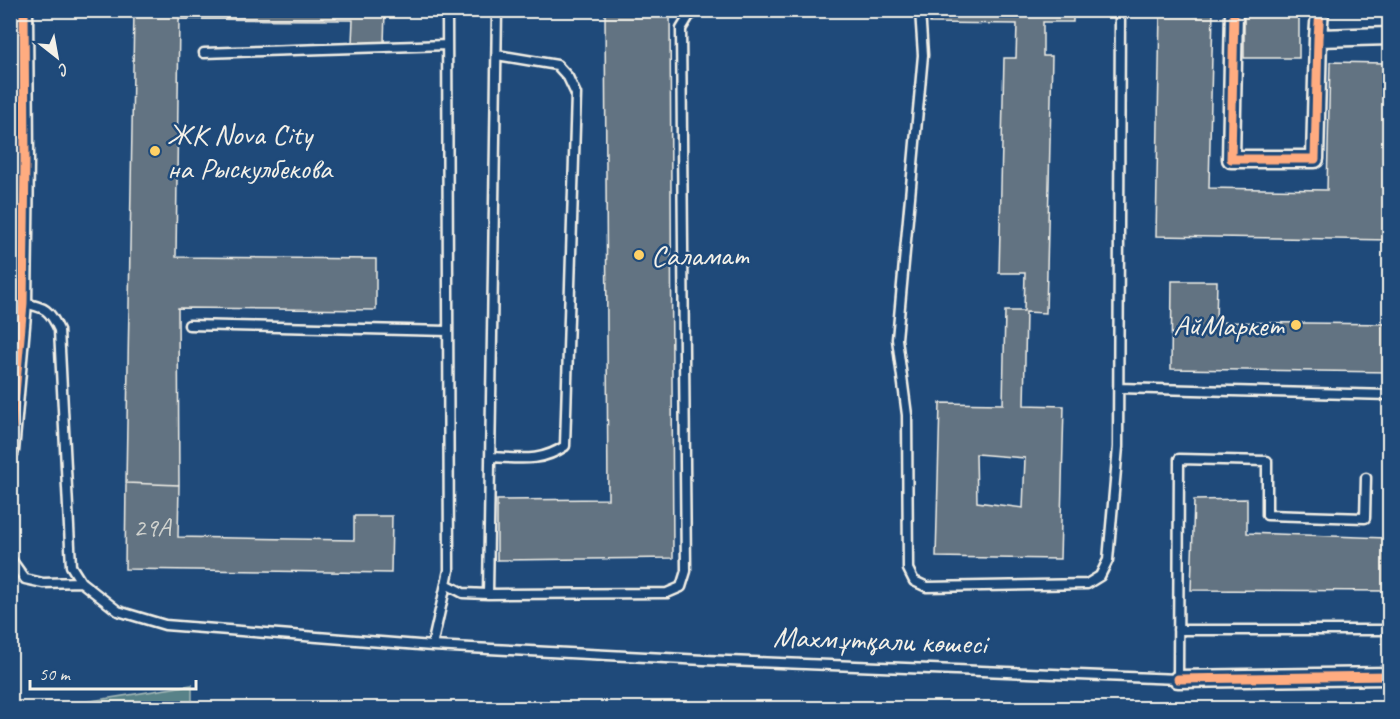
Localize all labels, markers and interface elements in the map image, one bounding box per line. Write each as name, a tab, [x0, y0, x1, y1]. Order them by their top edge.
north arrow	[27, 27, 87, 87]
text: С	[54, 58, 73, 81]
place label: ЖК Nova City на Рыскулбекова	[167, 115, 334, 187]
marker: ЖК Nova City на Рыскулбекова	[148, 144, 162, 158]
place label: Саламат	[651, 236, 750, 274]
marker: Саламат	[632, 248, 646, 262]
place label: АйМаркет	[1173, 306, 1285, 344]
marker: АйМаркет	[1289, 318, 1303, 332]
house number: 29А	[133, 510, 172, 544]
street label: Махмұтқали көшесі	[773, 617, 991, 663]
scale bar	[30, 653, 196, 691]
text: 50 m	[39, 663, 72, 685]

